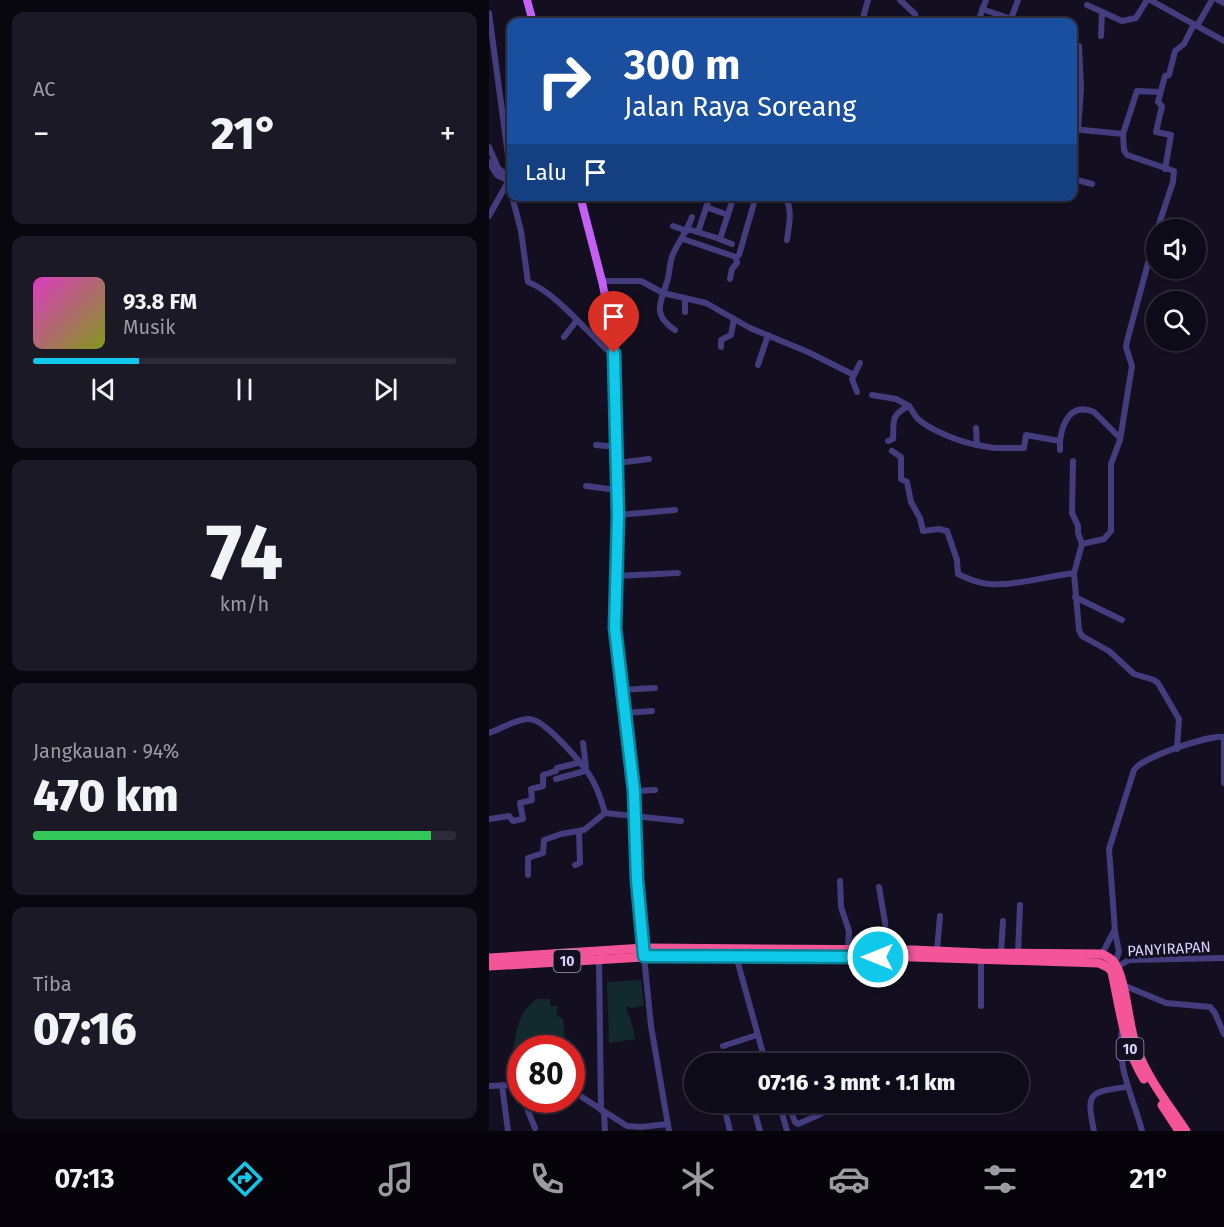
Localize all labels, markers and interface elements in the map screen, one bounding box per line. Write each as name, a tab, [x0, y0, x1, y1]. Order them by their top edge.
text: 300 m	[624, 40, 740, 90]
icon: right	[525, 42, 603, 120]
text: AC	[33, 77, 55, 101]
text: Jalan Raya Soreang	[624, 91, 856, 123]
text: 21°	[211, 107, 278, 161]
text: −	[33, 114, 50, 154]
text: +	[440, 114, 456, 154]
icon: arrive	[579, 156, 612, 189]
text: Lalu	[525, 159, 567, 186]
map controls	[1146, 219, 1206, 351]
button: sound	[1146, 219, 1206, 279]
text: 93.8 FM	[123, 288, 197, 315]
pin	[588, 291, 639, 353]
button: search	[1146, 291, 1206, 351]
icon: arrive	[597, 300, 630, 333]
text: Musik	[123, 315, 175, 339]
icon: previous	[87, 373, 120, 406]
icon: pause	[228, 373, 261, 406]
icon: next	[369, 373, 402, 406]
text: 74	[206, 506, 283, 600]
text: km/h	[220, 592, 269, 616]
text: Jangkauan · 94%	[33, 739, 179, 763]
text: 470 km	[33, 769, 179, 823]
position arrow	[846, 925, 910, 989]
street label: PANYIRAPAN	[1127, 938, 1211, 960]
road number: 10	[553, 950, 581, 972]
text: Tiba	[33, 972, 72, 996]
text: 07:16	[33, 1002, 137, 1056]
speed limit sign: 80	[507, 1035, 585, 1113]
road number: 10	[1117, 1038, 1143, 1060]
text: 07:16 · 3 mnt · 1.1 km	[758, 1069, 955, 1096]
icon: directions	[224, 1158, 266, 1200]
icon: music	[375, 1158, 417, 1200]
icon: phone	[526, 1158, 568, 1200]
icon: climate	[677, 1158, 719, 1200]
icon: car	[828, 1158, 870, 1200]
icon: filters	[979, 1158, 1021, 1200]
text: 07:13	[55, 1163, 115, 1195]
text: 21°	[1130, 1163, 1170, 1195]

